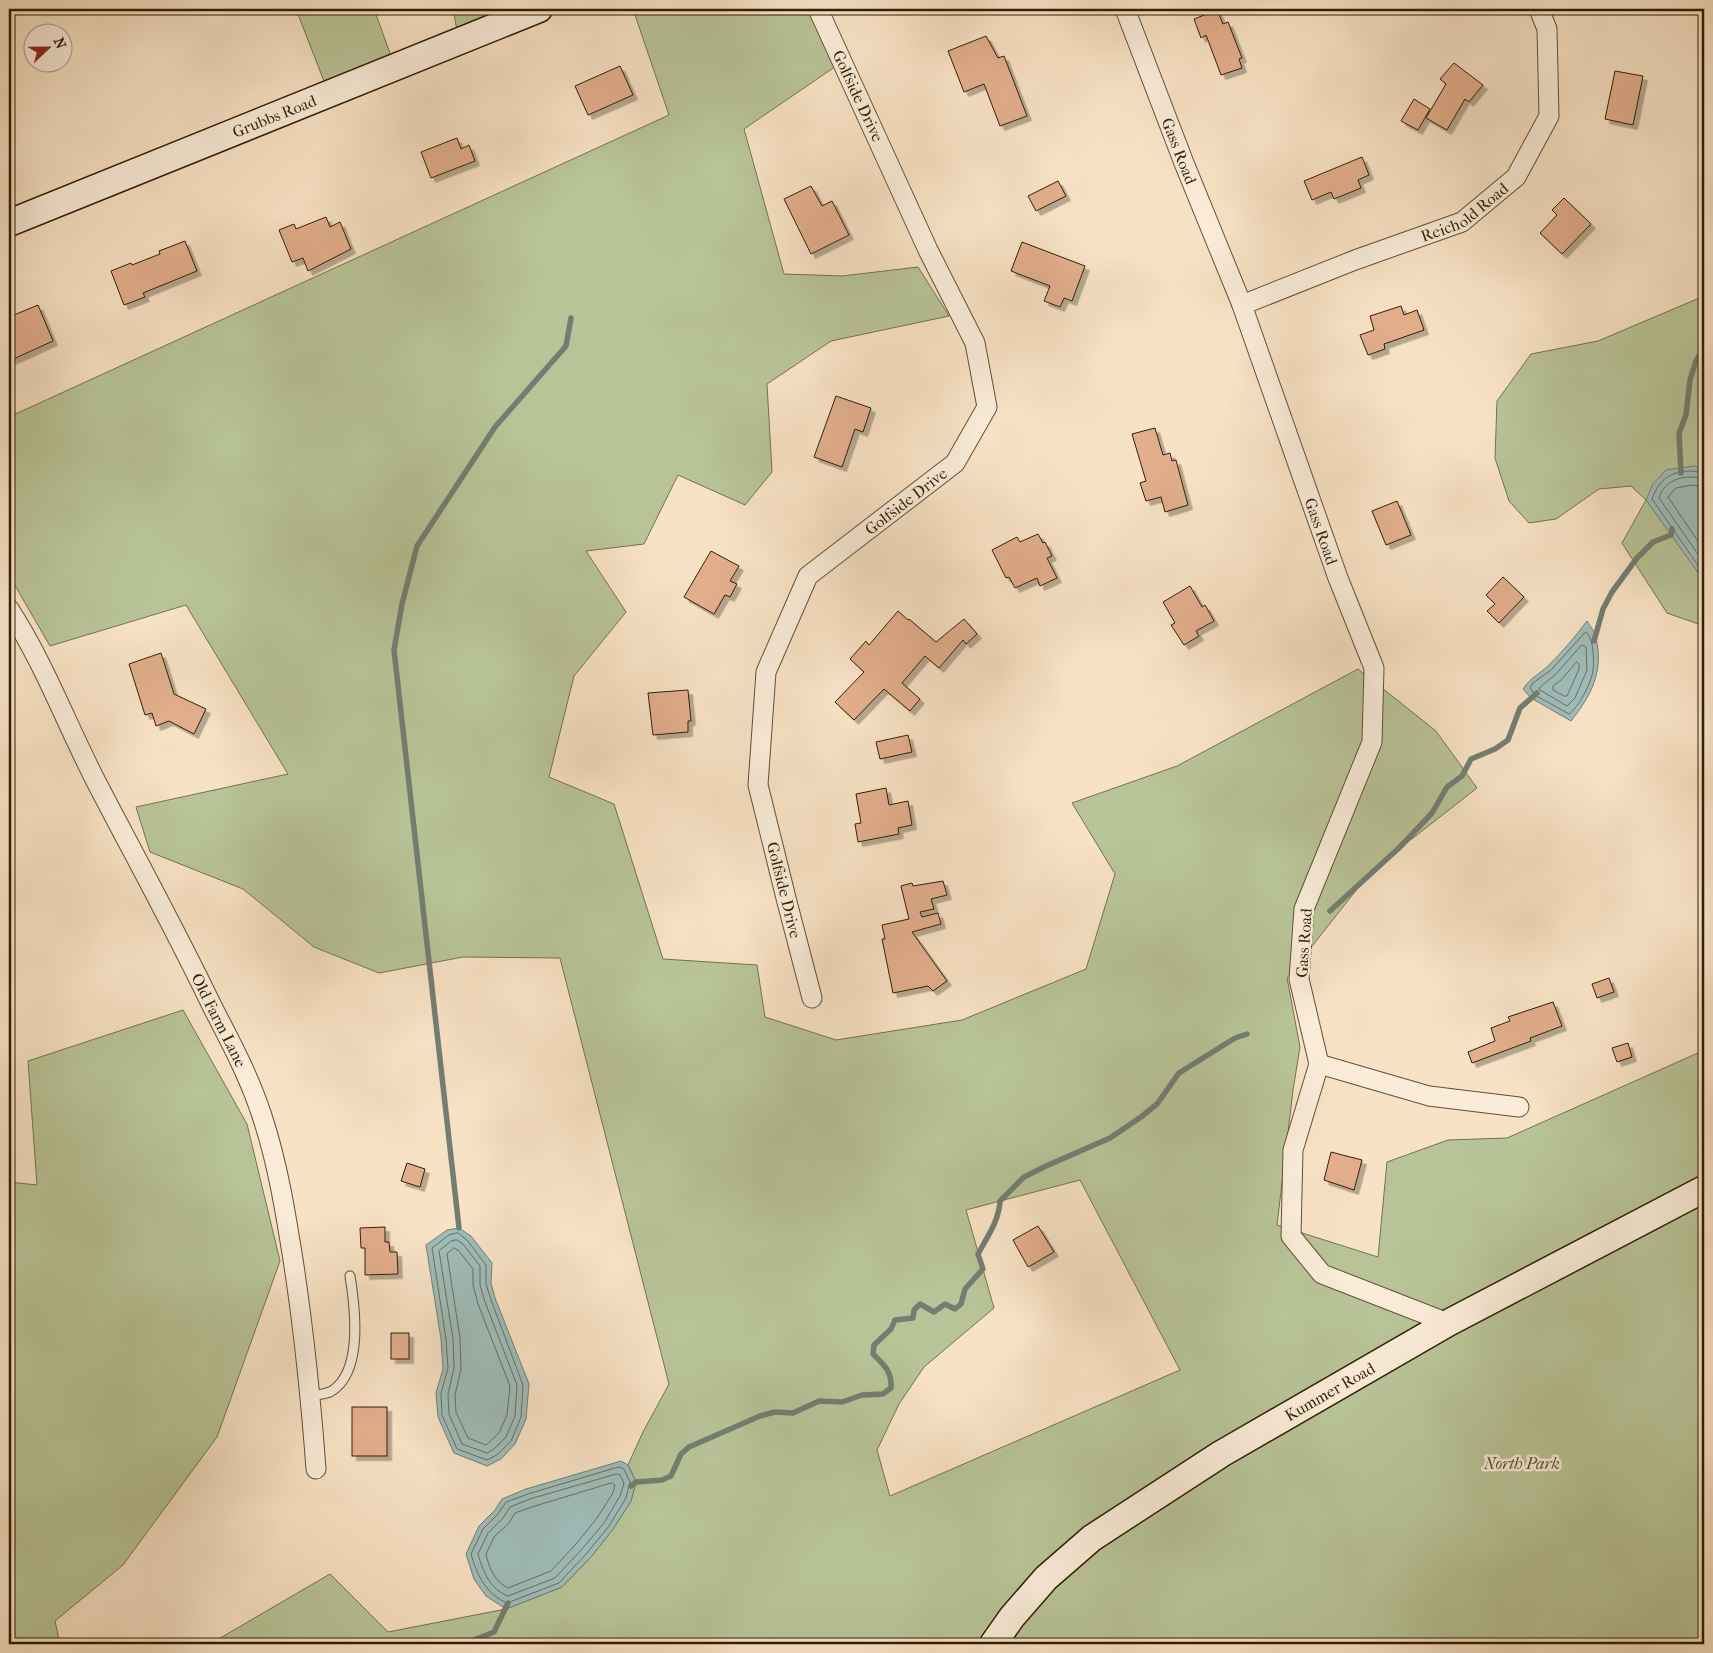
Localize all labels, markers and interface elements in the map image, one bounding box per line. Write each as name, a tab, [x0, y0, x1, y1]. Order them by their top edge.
north arrow	[22, 22, 72, 72]
text: N	[50, 35, 70, 52]
street label: Golfside Drive	[829, 47, 887, 145]
street label: Grubbs Road	[229, 90, 319, 141]
street label: Gass Road	[1158, 115, 1201, 187]
street label: Reichold Road	[1418, 178, 1512, 245]
street label: Golfside Drive	[861, 463, 951, 539]
street label: Gass Road	[1301, 495, 1342, 567]
street label: Golfside Drive	[763, 840, 805, 940]
street label: Gass Road	[1292, 907, 1316, 978]
street label: Old Farm Lane	[188, 970, 251, 1070]
street label: Kummer Road	[1281, 1358, 1378, 1425]
park label: North Park	[1483, 1454, 1560, 1473]

